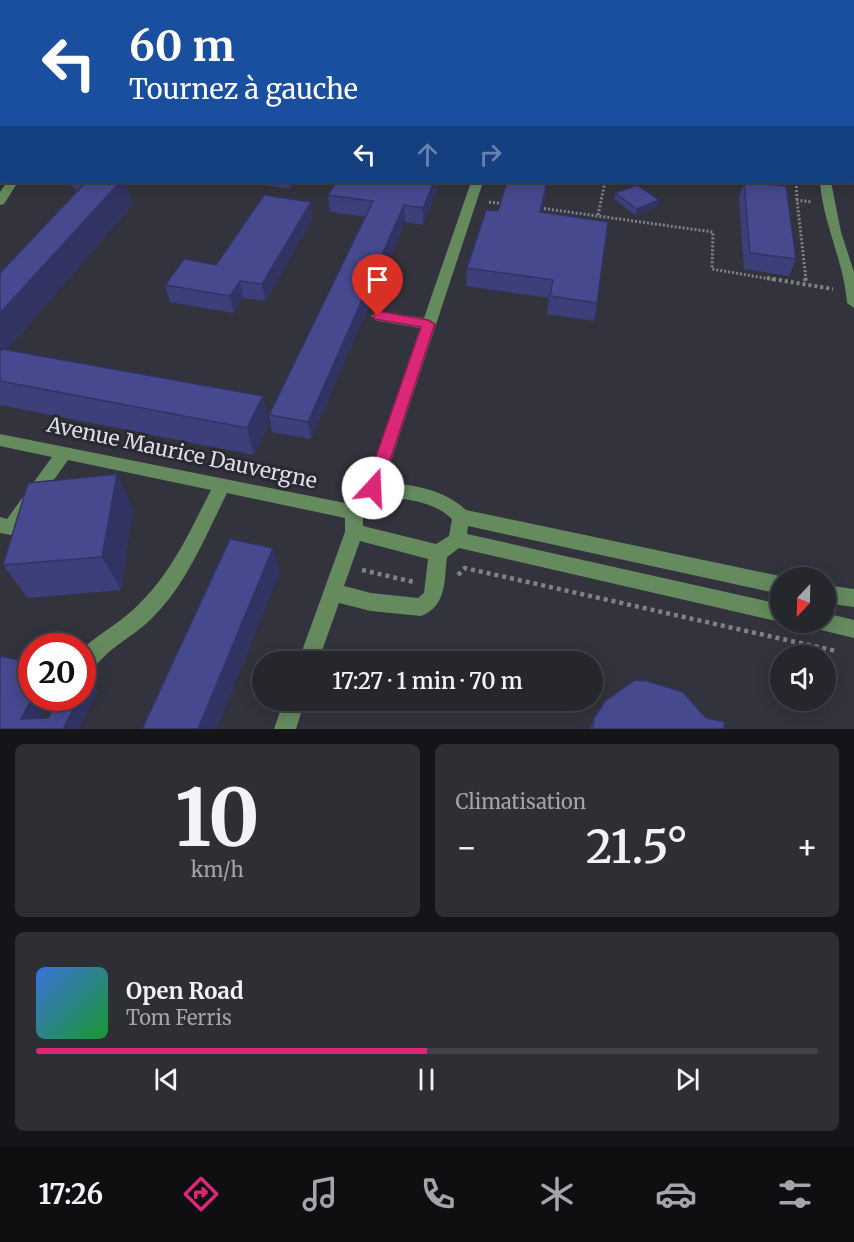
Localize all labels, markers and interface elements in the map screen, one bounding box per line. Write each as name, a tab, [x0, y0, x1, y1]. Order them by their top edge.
text: 60 m	[129, 20, 235, 72]
icon: left	[30, 24, 108, 102]
text: Tournez à gauche	[129, 72, 358, 106]
icon: left	[348, 138, 381, 171]
icon: ahead	[411, 138, 444, 171]
icon: right	[474, 138, 507, 171]
pin	[352, 254, 403, 316]
icon: arrive	[361, 263, 394, 296]
street label: Avenue Maurice Dauvergne	[44, 410, 320, 494]
position arrow	[341, 456, 405, 520]
north arrow	[770, 567, 836, 633]
map controls	[770, 567, 836, 711]
speed limit sign: 20	[18, 633, 96, 711]
button: sound	[770, 645, 836, 711]
text: 17:27 · 1 min · 70 m	[332, 667, 523, 695]
text: 10	[175, 769, 260, 867]
text: Climatisation	[456, 789, 586, 814]
text: 21.5°	[586, 819, 688, 875]
text: −	[456, 827, 478, 868]
text: +	[796, 827, 818, 868]
text: km/h	[191, 857, 244, 882]
text: Open Road	[126, 977, 244, 1005]
text: Tom Ferris	[126, 1005, 232, 1030]
icon: previous	[150, 1063, 183, 1096]
icon: pause	[410, 1063, 443, 1096]
icon: next	[671, 1063, 704, 1096]
icon: directions	[180, 1173, 222, 1215]
icon: music	[299, 1173, 341, 1215]
icon: phone	[417, 1173, 459, 1215]
icon: climate	[536, 1173, 578, 1215]
icon: car	[655, 1173, 697, 1215]
icon: filters	[774, 1173, 816, 1215]
text: 17:26	[38, 1177, 103, 1211]

